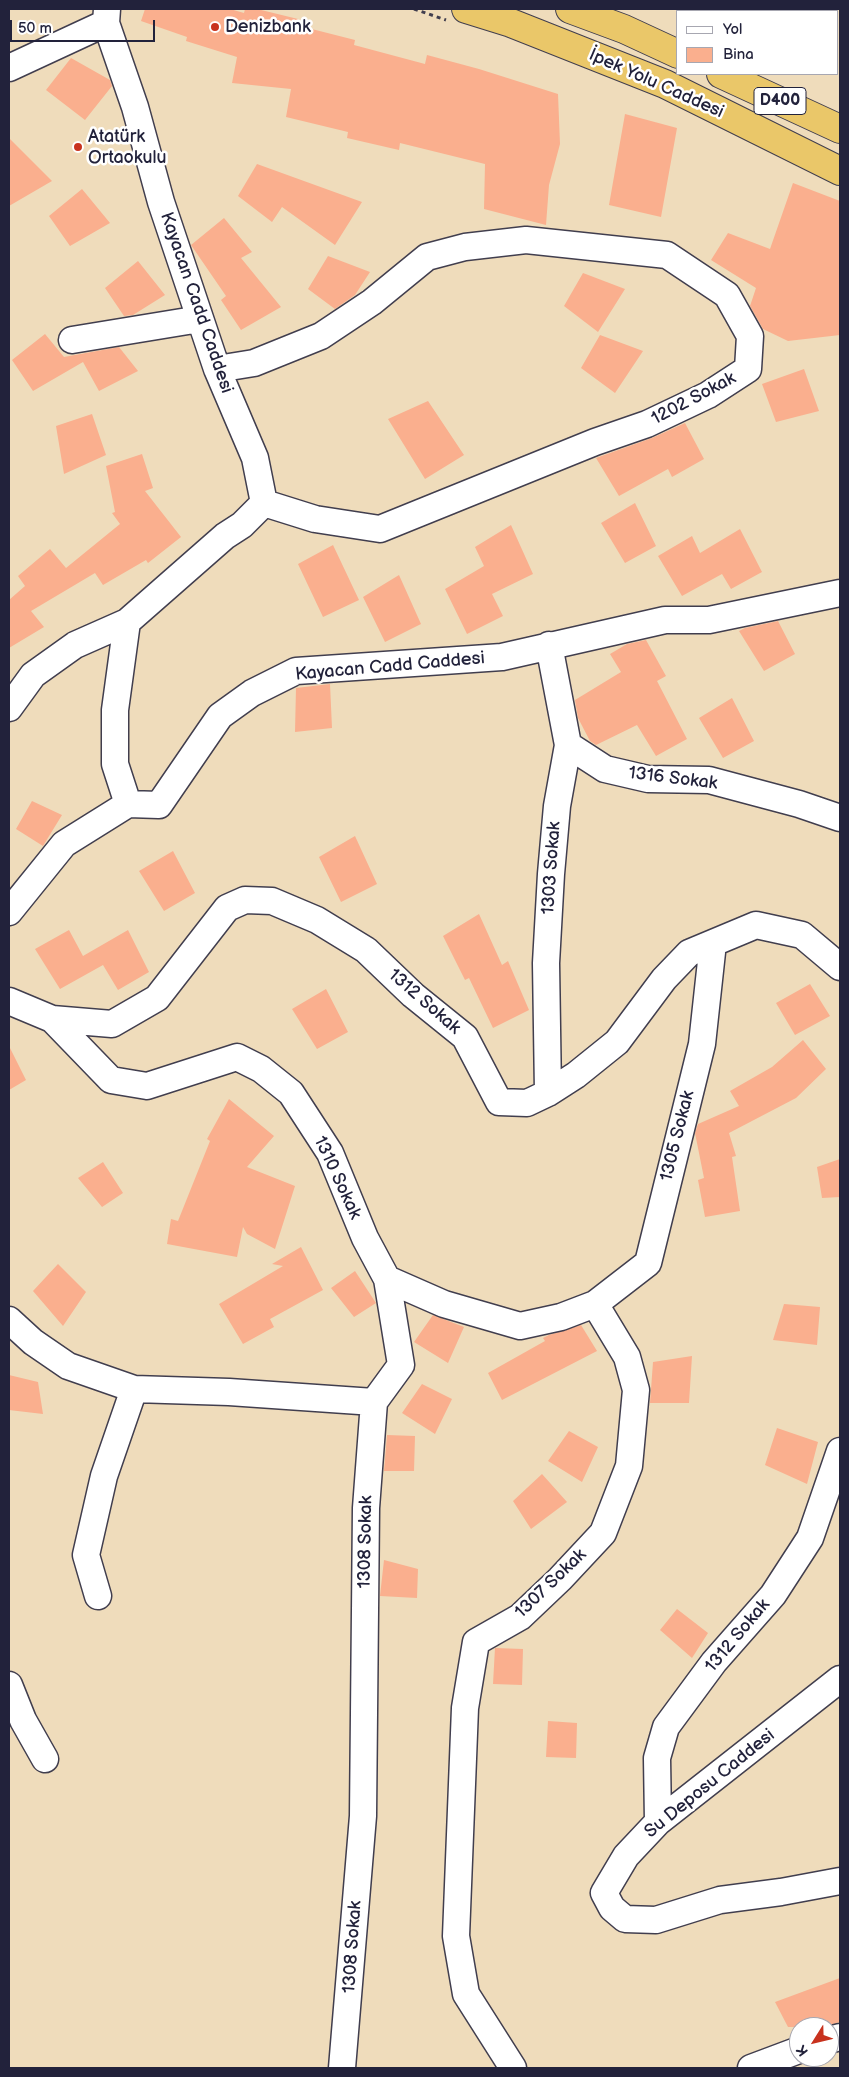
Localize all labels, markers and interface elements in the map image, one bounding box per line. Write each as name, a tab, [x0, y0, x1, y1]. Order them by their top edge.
scale bar	[12, 10, 158, 42]
legend	[676, 10, 839, 75]
place label: Denizbank	[225, 16, 311, 38]
text: 50 m	[18, 19, 52, 38]
text: Yol	[723, 20, 742, 39]
marker: Denizbank	[209, 21, 221, 33]
street label: İpek Yolu Caddesi	[585, 45, 727, 123]
text: Bina	[723, 45, 754, 64]
road number: D400	[754, 88, 806, 114]
place label: Atatürk Ortaokulu	[88, 126, 167, 168]
marker: Atatürk Ortaokulu	[72, 141, 84, 153]
street label: Kayacan Cadd Caddesi	[155, 210, 237, 396]
street label: 1202 Sokak	[648, 368, 740, 430]
street label: Kayacan Cadd Caddesi	[294, 648, 486, 686]
street label: 1316 Sokak	[627, 763, 719, 795]
street label: 1303 Sokak	[538, 821, 566, 915]
street label: 1312 Sokak	[383, 965, 465, 1039]
street label: 1305 Sokak	[656, 1089, 700, 1183]
street label: 1310 Sokak	[308, 1133, 366, 1223]
street label: 1308 Sokak	[354, 1496, 378, 1588]
street label: 1307 Sokak	[511, 1545, 591, 1623]
street label: 1312 Sokak	[701, 1595, 775, 1677]
street label: Su Deposu Caddesi	[641, 1725, 779, 1843]
street label: 1308 Sokak	[339, 1900, 367, 1994]
north arrow	[789, 2017, 839, 2067]
text: K	[793, 2042, 812, 2059]

